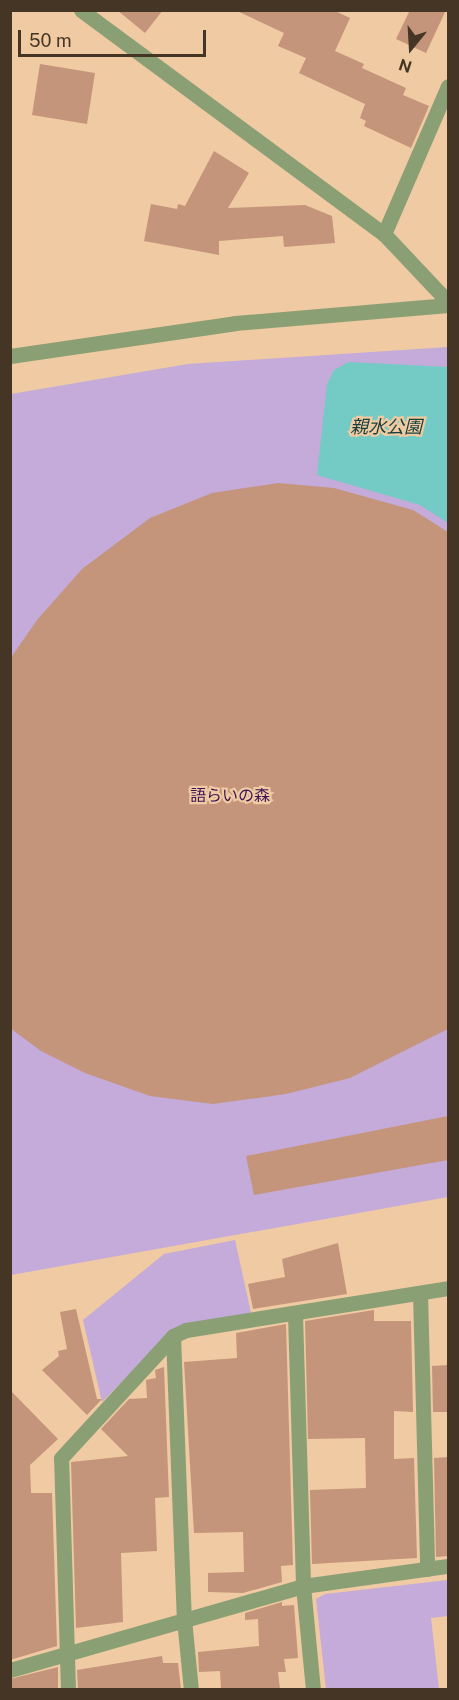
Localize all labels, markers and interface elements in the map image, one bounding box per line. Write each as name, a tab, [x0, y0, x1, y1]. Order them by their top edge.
scale bar	[21, 18, 208, 56]
north arrow	[381, 18, 441, 78]
text: 50 m	[29, 30, 72, 51]
text: N	[396, 55, 414, 77]
water label: 親水公園	[350, 416, 422, 438]
park label: 語らいの森	[190, 786, 270, 806]

